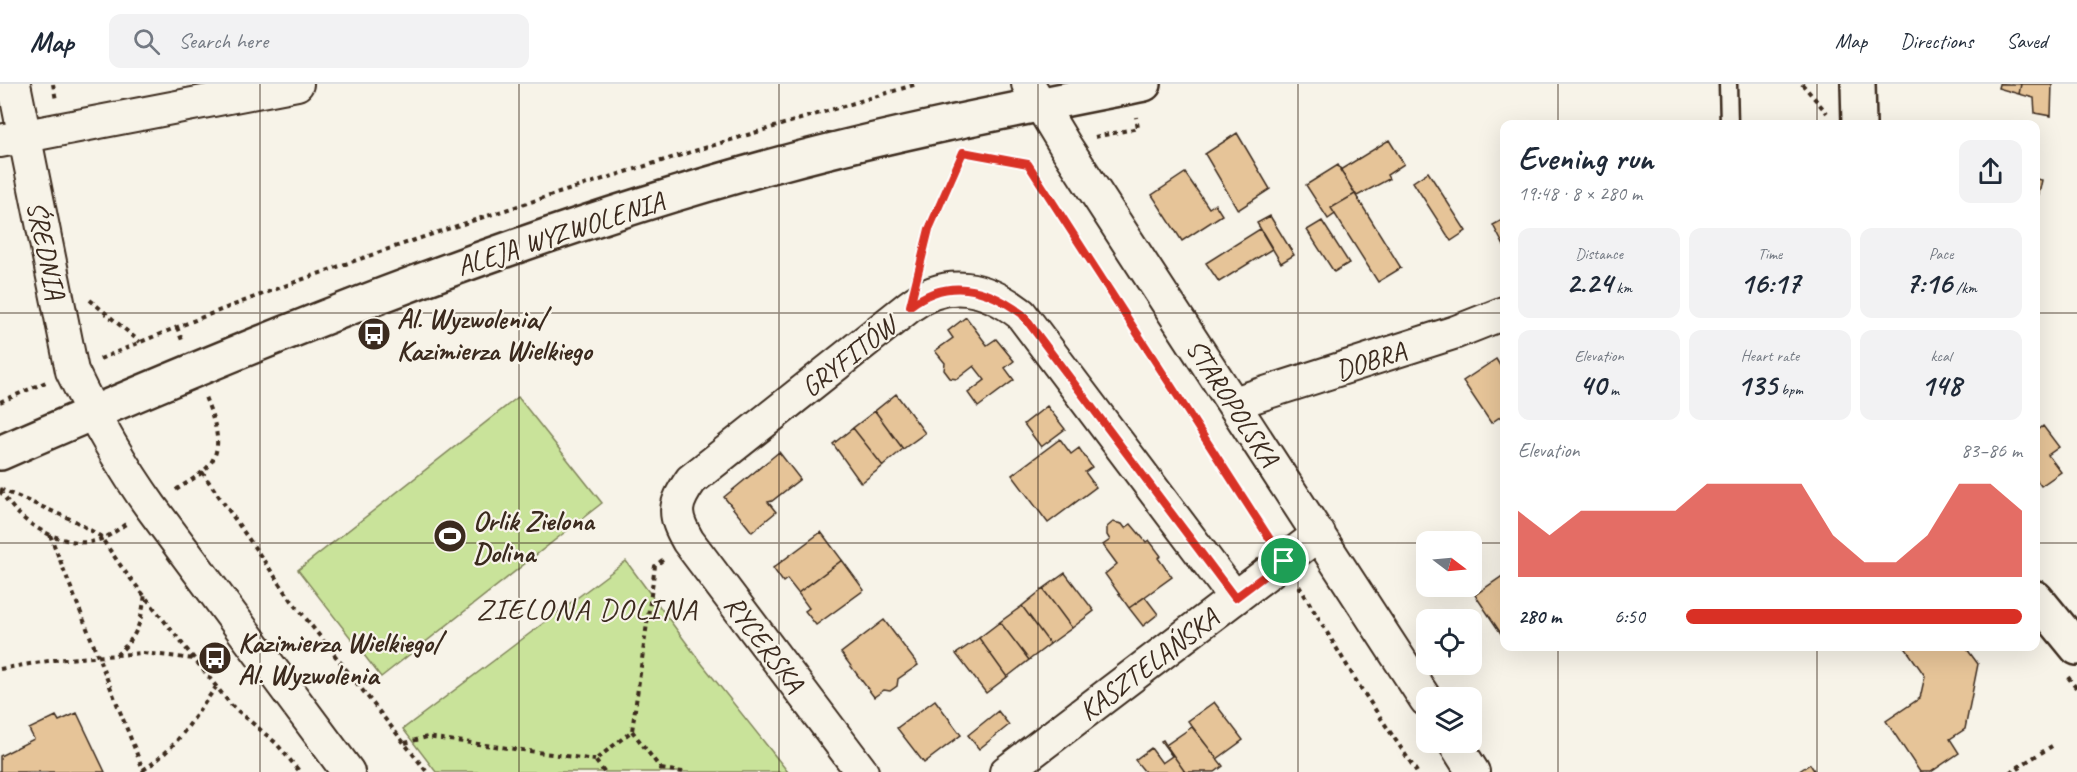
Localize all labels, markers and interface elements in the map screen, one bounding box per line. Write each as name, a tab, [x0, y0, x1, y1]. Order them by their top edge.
search box	[109, 14, 529, 68]
text: Map	[30, 24, 73, 59]
icon: search	[130, 25, 163, 58]
text: Search here	[178, 27, 268, 55]
text: Map	[1835, 28, 1867, 54]
text: Directions	[1900, 28, 1973, 54]
text: Saved	[2006, 28, 2047, 54]
text: Evening run	[1518, 137, 1653, 179]
button: share	[1959, 140, 2022, 203]
text: 19:48 · 8 × 280 m	[1518, 181, 1642, 206]
street label: ALEJA WYZWOLENIA	[452, 183, 670, 283]
street label: ŚREDNIA	[19, 198, 74, 303]
text: Distance	[1575, 244, 1623, 264]
text: Time	[1758, 244, 1782, 264]
text: Pace	[1929, 244, 1953, 264]
text: 2.24	[1566, 264, 1612, 302]
text: 16:17	[1740, 264, 1800, 302]
text: 7:16	[1905, 264, 1952, 302]
text: km	[1612, 278, 1632, 298]
text: /km	[1952, 278, 1977, 298]
place label: Al. Wyzwolenia/ Kazimierza Wielkiego	[397, 301, 594, 368]
street label: GRYFITÓW	[794, 305, 907, 404]
bus stop icon: Al. Wyzwolenia/ Kazimierza Wielkiego	[356, 316, 392, 352]
street label: STAROPOLSKA	[1178, 332, 1288, 474]
street label: DOBRA	[1331, 332, 1411, 388]
text: Elevation	[1574, 346, 1624, 366]
text: Heart rate	[1741, 346, 1799, 366]
text: kcal	[1930, 346, 1952, 366]
text: 40	[1579, 366, 1606, 404]
text: 135	[1737, 366, 1777, 404]
text: 148	[1921, 366, 1961, 404]
text: m	[1606, 380, 1619, 400]
text: bpm	[1777, 380, 1803, 400]
text: Elevation	[1518, 438, 1580, 463]
text: 83–86 m	[1961, 438, 2022, 463]
place label: Orlik Zielona Dolina	[473, 503, 596, 570]
sports icon: Orlik Zielona Dolina	[432, 518, 468, 554]
north arrow	[1416, 531, 1482, 597]
map controls	[1416, 531, 1482, 753]
pin	[1258, 535, 1309, 586]
icon: arrive	[1267, 544, 1300, 577]
street label: RYCERSKA	[717, 588, 813, 699]
district label: ZIELONA DOLINA	[476, 590, 698, 628]
street label: KASZTELAŃSKA	[1072, 599, 1227, 728]
text: 280 m	[1518, 604, 1561, 629]
text: 6:50	[1614, 604, 1645, 629]
button: locate	[1416, 609, 1482, 675]
place label: Kazimierza Wielkiego/ Al. Wyzwolenia	[238, 625, 448, 692]
bus stop icon: Kazimierza Wielkiego/ Al. Wyzwolenia	[197, 640, 233, 676]
button: layers	[1416, 687, 1482, 753]

